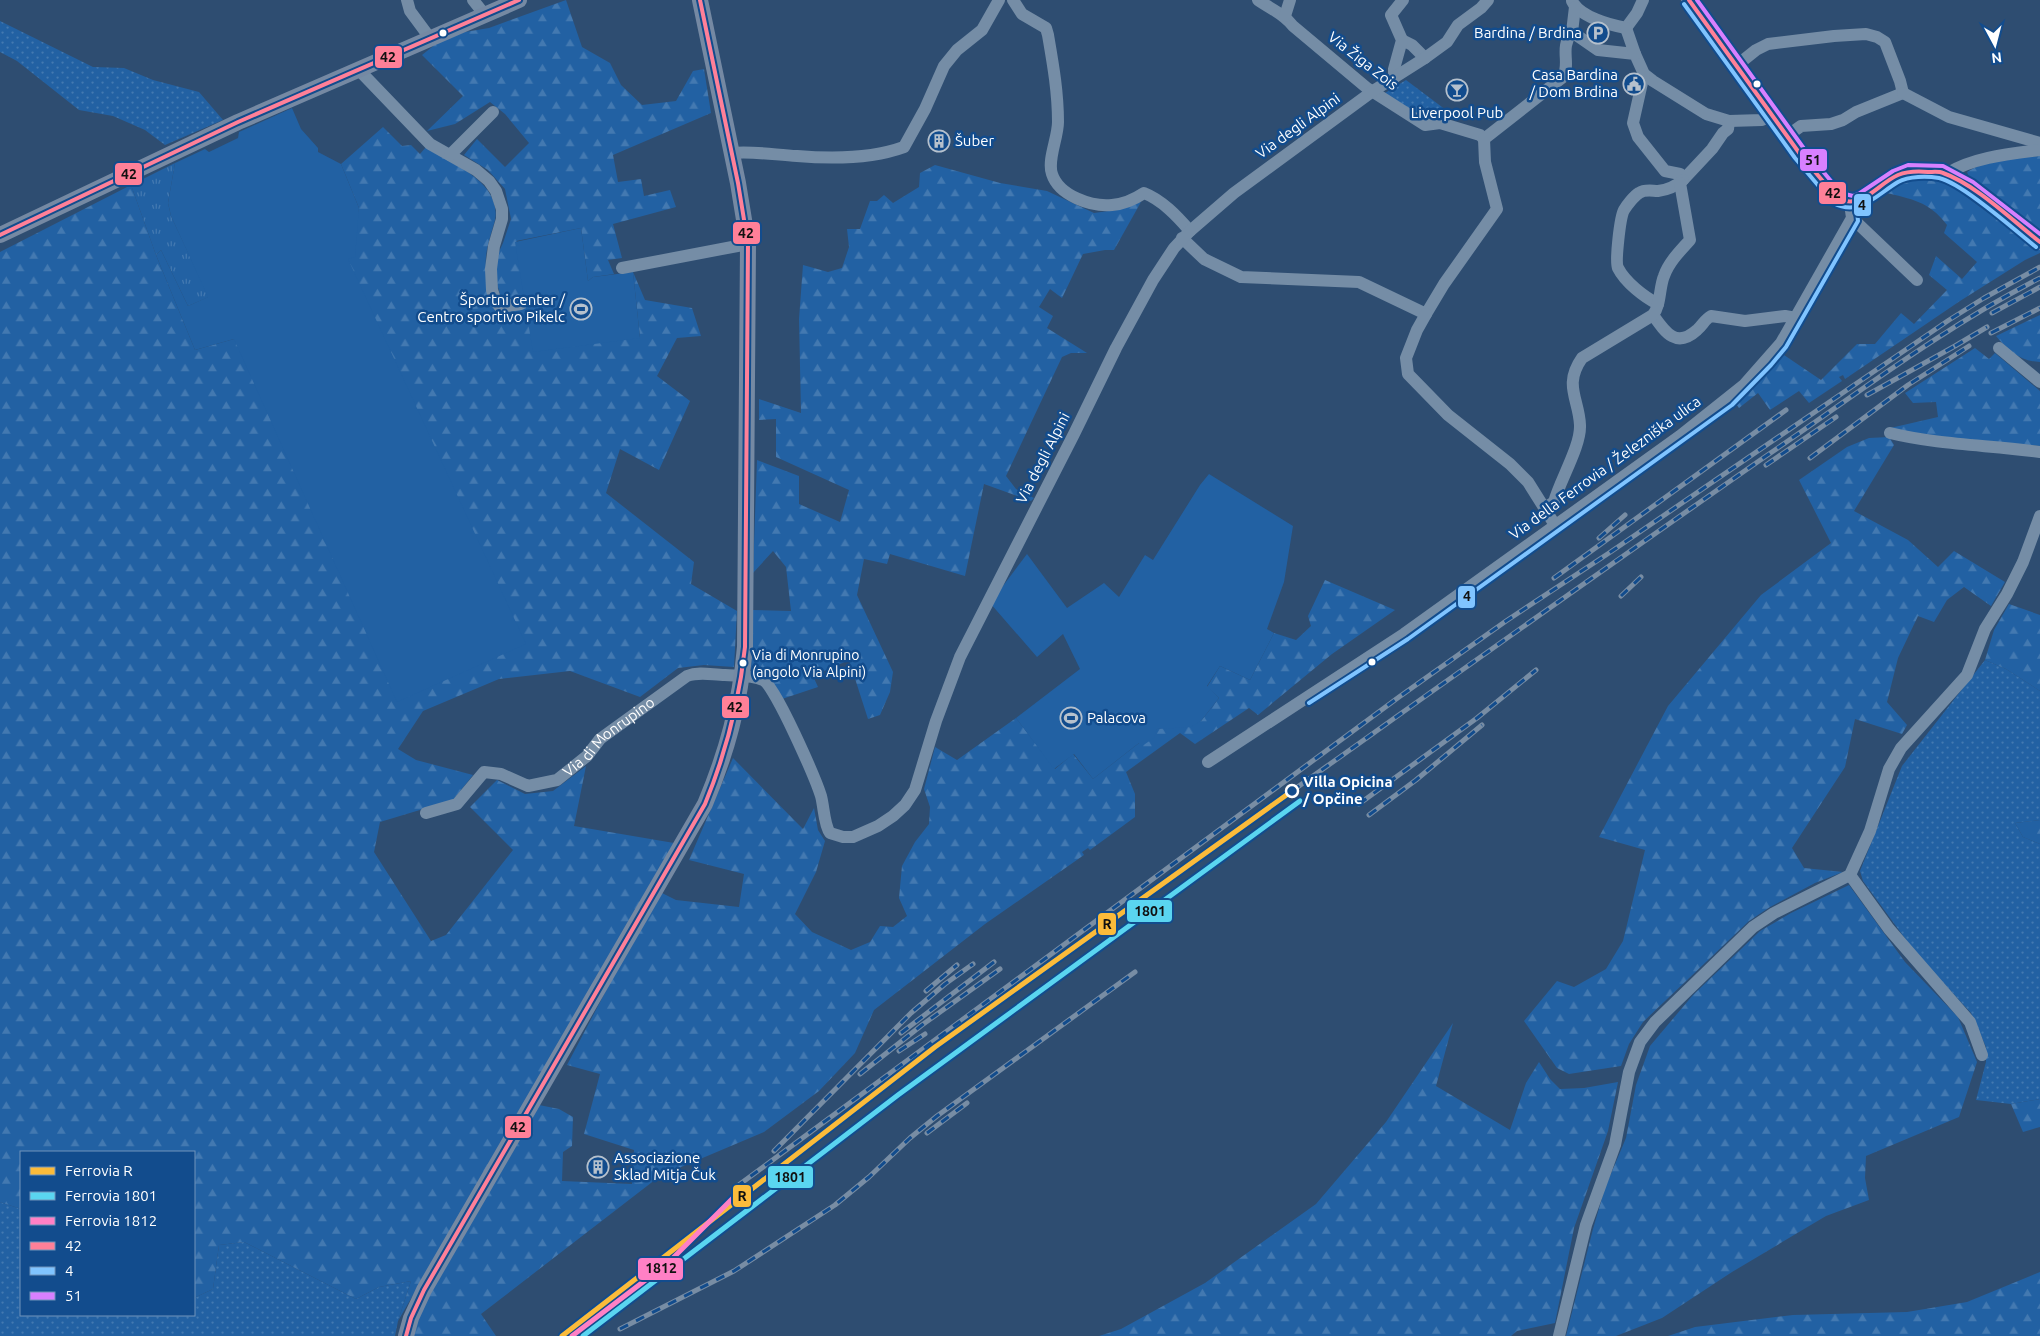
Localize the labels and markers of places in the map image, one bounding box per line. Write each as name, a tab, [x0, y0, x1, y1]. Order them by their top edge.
parking icon: Bardina / Brdina	[1586, 21, 1610, 45]
place label: Bardina / Brdina	[1474, 24, 1582, 41]
unlabelled marker	[438, 28, 448, 38]
place label: Casa Bardina / Dom Brdina	[1528, 66, 1618, 100]
public building icon: Casa Bardina / Dom Brdina	[1622, 72, 1646, 96]
bar icon: Liverpool Pub	[1445, 78, 1469, 102]
unlabelled marker	[1752, 79, 1762, 89]
place label: Liverpool Pub	[1411, 104, 1503, 121]
building icon: Šuber	[927, 129, 951, 153]
place label: Šuber	[955, 132, 994, 149]
place label: Športni center / Centro sportivo Pikelc	[417, 291, 565, 325]
sports icon: Športni center / Centro sportivo Pikelc	[569, 297, 593, 321]
place label: Via di Monrupino (angolo Via Alpini)	[752, 647, 866, 680]
unlabelled marker	[1367, 657, 1377, 667]
marker: Via di Monrupino (angolo Via Alpini)	[738, 658, 748, 668]
sports icon: Palacova	[1059, 706, 1083, 730]
place label: Palacova	[1087, 709, 1146, 726]
place label: Villa Opicina / Opčine	[1302, 773, 1393, 807]
marker: Villa Opicina / Opčine	[1285, 784, 1299, 798]
place label: Associazione Sklad Mitja Čuk	[614, 1149, 716, 1183]
building icon: Associazione Sklad Mitja Čuk	[586, 1155, 610, 1179]

